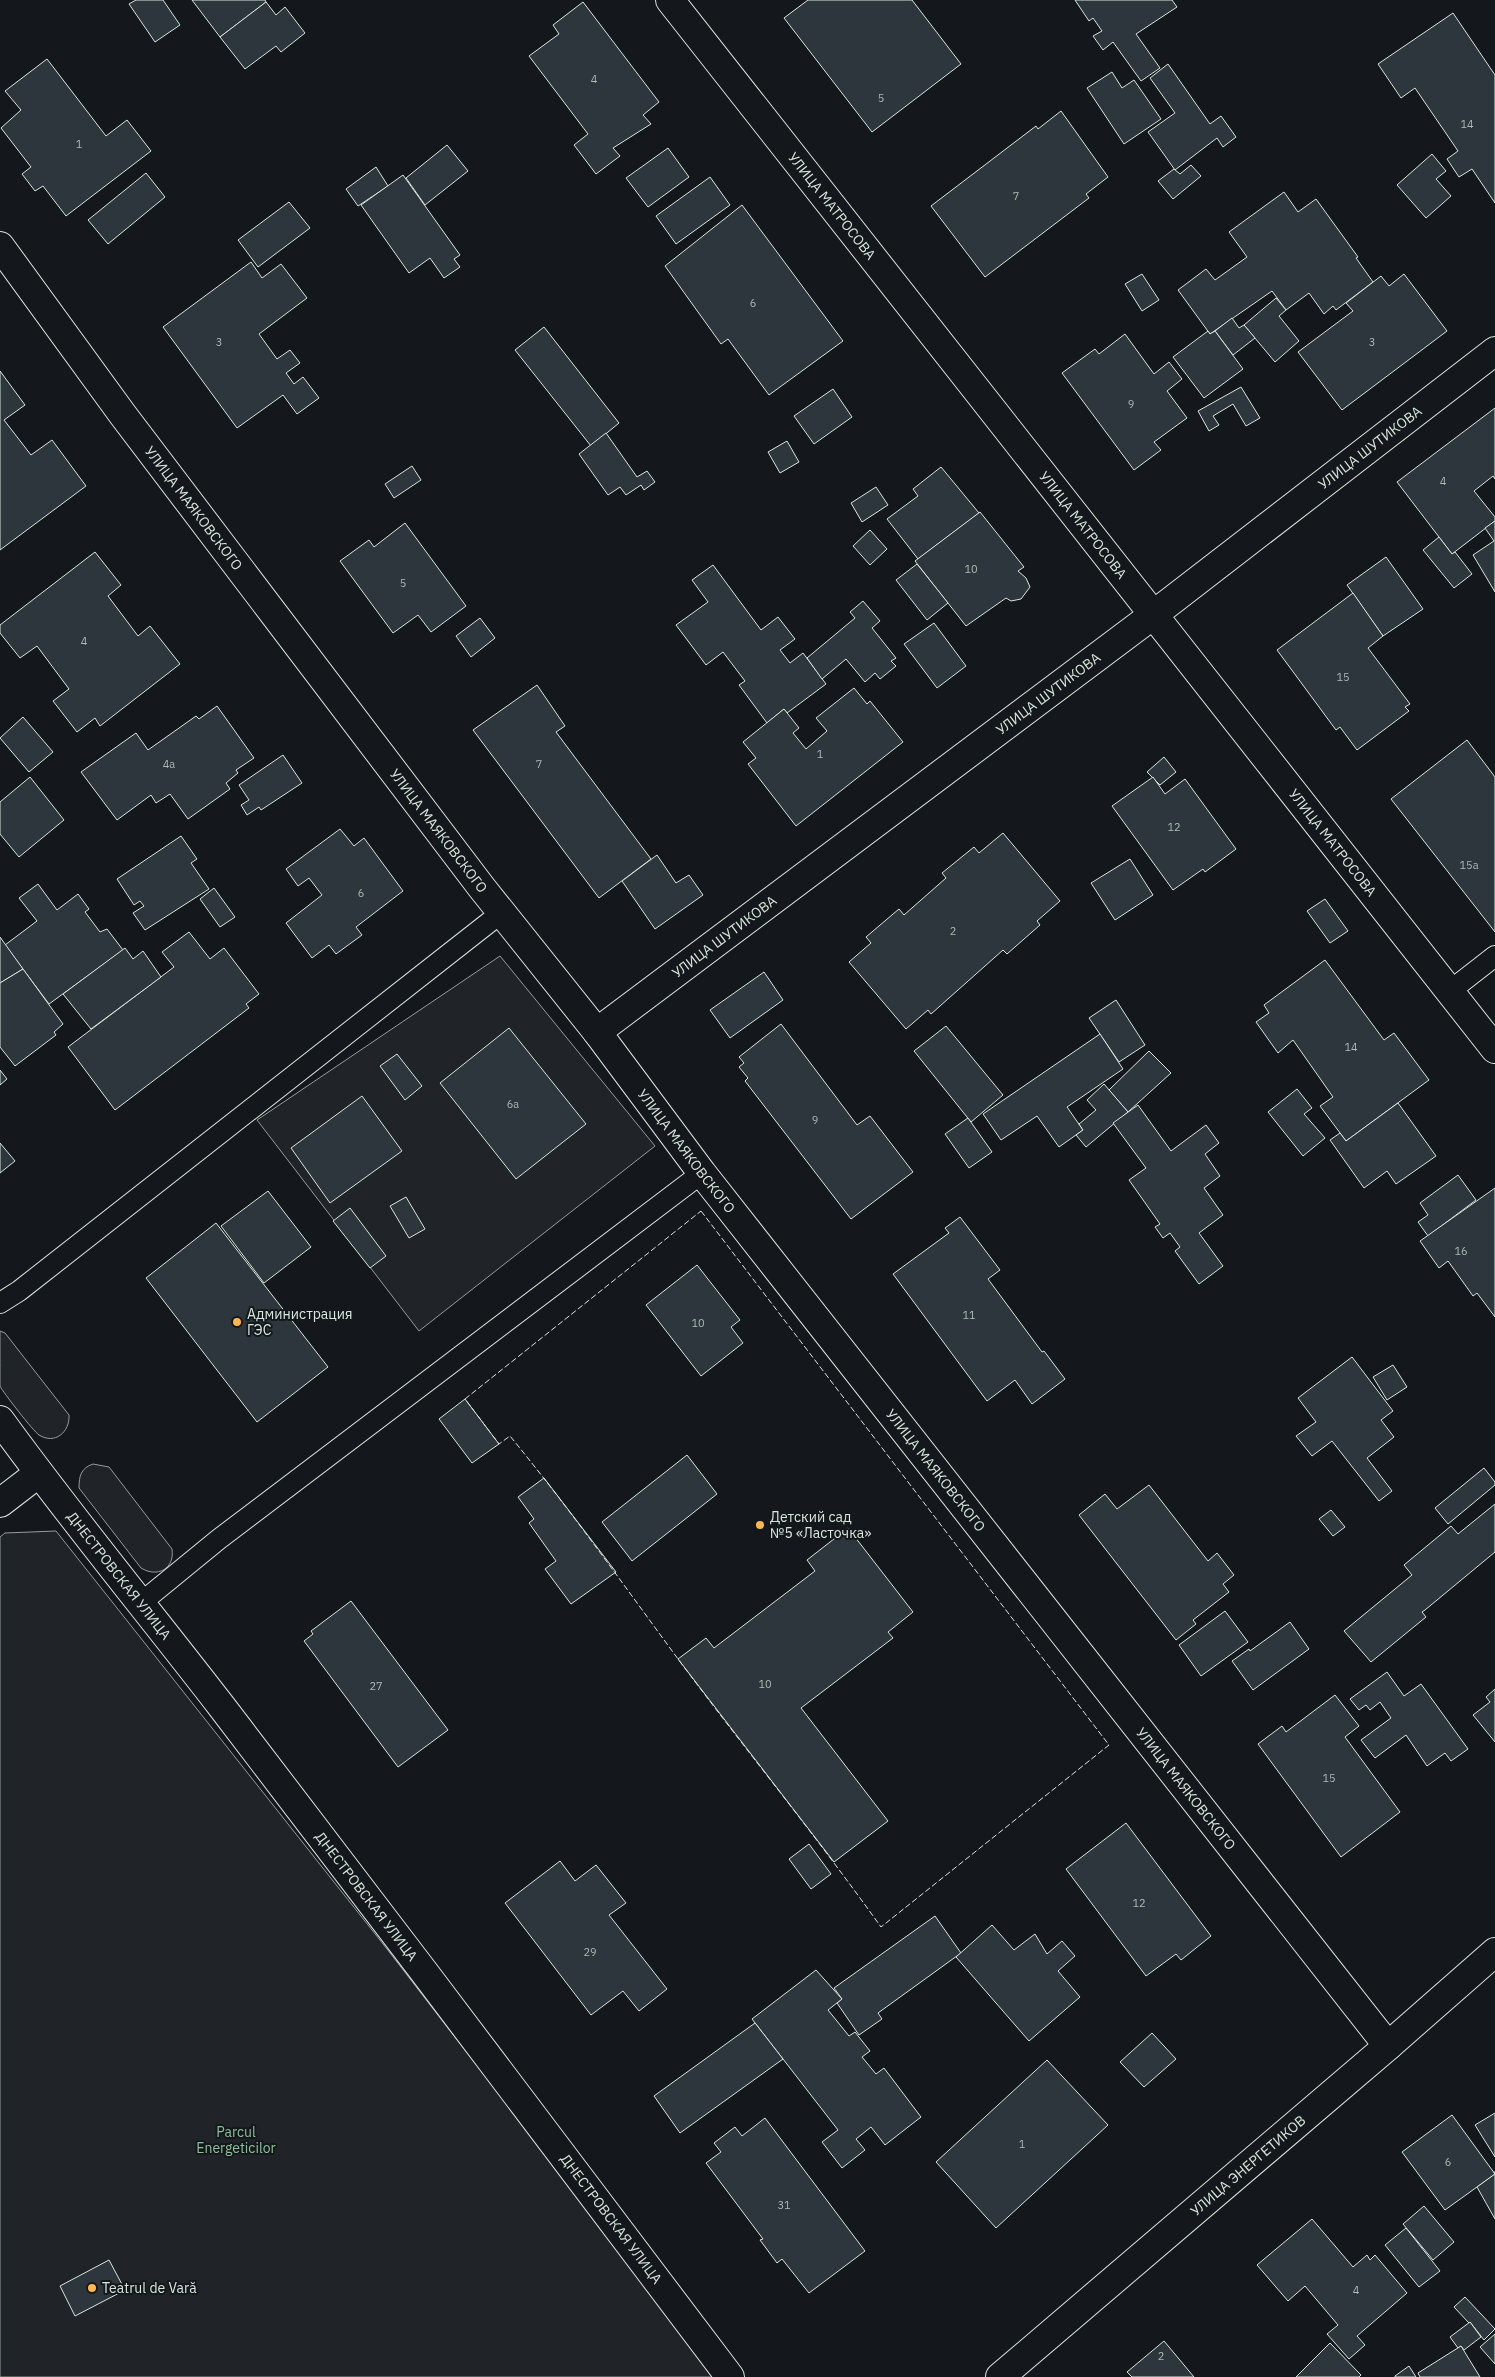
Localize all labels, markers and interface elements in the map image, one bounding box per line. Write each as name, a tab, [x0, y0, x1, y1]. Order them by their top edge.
house number: 4	[591, 72, 598, 86]
house number: 5	[878, 91, 884, 105]
house number: 14	[1460, 117, 1474, 131]
house number: 1	[76, 137, 83, 151]
street label: УЛИЦА МАТРОСОВА	[784, 149, 880, 263]
house number: 7	[1013, 189, 1019, 203]
house number: 6	[750, 296, 756, 310]
house number: 3	[216, 335, 222, 349]
house number: 3	[1369, 335, 1375, 349]
house number: 9	[1128, 397, 1134, 411]
street label: УЛИЦА ШУТИКОВА	[1314, 402, 1425, 493]
street label: УЛИЦА МАЯКОВСКОГО	[141, 443, 247, 574]
street label: УЛИЦА МАТРОСОВА	[1035, 468, 1131, 583]
house number: 4	[1440, 474, 1447, 488]
house number: 10	[964, 562, 978, 576]
house number: 5	[400, 576, 406, 590]
house number: 4	[81, 634, 88, 648]
street label: УЛИЦА ШУТИКОВА	[992, 649, 1104, 739]
house number: 15	[1336, 670, 1350, 684]
house number: 1	[817, 747, 824, 761]
house number: 4а	[163, 757, 175, 771]
house number: 7	[536, 757, 542, 771]
street label: УЛИЦА МАЯКОВСКОГО	[386, 765, 491, 896]
street label: УЛИЦА МАТРОСОВА	[1285, 785, 1381, 900]
house number: 12	[1167, 820, 1181, 834]
house number: 15а	[1459, 858, 1479, 872]
house number: 6	[358, 886, 364, 900]
street label: УЛИЦА ШУТИКОВА	[668, 892, 780, 982]
house number: 2	[950, 924, 956, 938]
house number: 14	[1344, 1040, 1358, 1054]
street label: УЛИЦА МАЯКОВСКОГО	[634, 1086, 739, 1217]
house number: 6а	[507, 1097, 519, 1111]
house number: 9	[812, 1113, 818, 1127]
house number: 16	[1454, 1244, 1468, 1258]
place label: Администрация ГЭС	[247, 1305, 352, 1339]
house number: 11	[962, 1308, 976, 1322]
marker: Администрация ГЭС	[231, 1316, 243, 1328]
house number: 10	[691, 1316, 705, 1330]
street label: УЛИЦА МАЯКОВСКОГО	[882, 1405, 989, 1535]
street label: ДНЕСТРОВСКАЯ УЛИЦА	[63, 1508, 175, 1643]
place label: Детский сад №5 «Ласточка»	[770, 1508, 871, 1542]
marker: Детский сад №5 «Ласточка»	[754, 1519, 766, 1531]
house number: 10	[758, 1677, 772, 1691]
house number: 27	[369, 1679, 383, 1693]
street label: УЛИЦА МАЯКОВСКОГО	[1132, 1724, 1240, 1854]
house number: 15	[1322, 1771, 1336, 1785]
street label: ДНЕСТРОВСКАЯ УЛИЦА	[311, 1828, 422, 1965]
house number: 12	[1132, 1896, 1146, 1910]
house number: 29	[583, 1945, 597, 1959]
street label: УЛИЦА ЭНЕРГЕТИКОВ	[1187, 2111, 1309, 2220]
park label: Parcul Energeticilor	[196, 2123, 276, 2157]
house number: 1	[1019, 2137, 1026, 2151]
street label: ДНЕСТРОВСКАЯ УЛИЦА	[556, 2150, 666, 2287]
house number: 6	[1445, 2155, 1451, 2169]
house number: 31	[777, 2198, 791, 2212]
place label: Teatrul de Vară	[102, 2279, 197, 2297]
marker: Teatrul de Vară	[86, 2282, 98, 2294]
house number: 4	[1353, 2283, 1360, 2297]
house number: 2	[1158, 2349, 1164, 2363]

